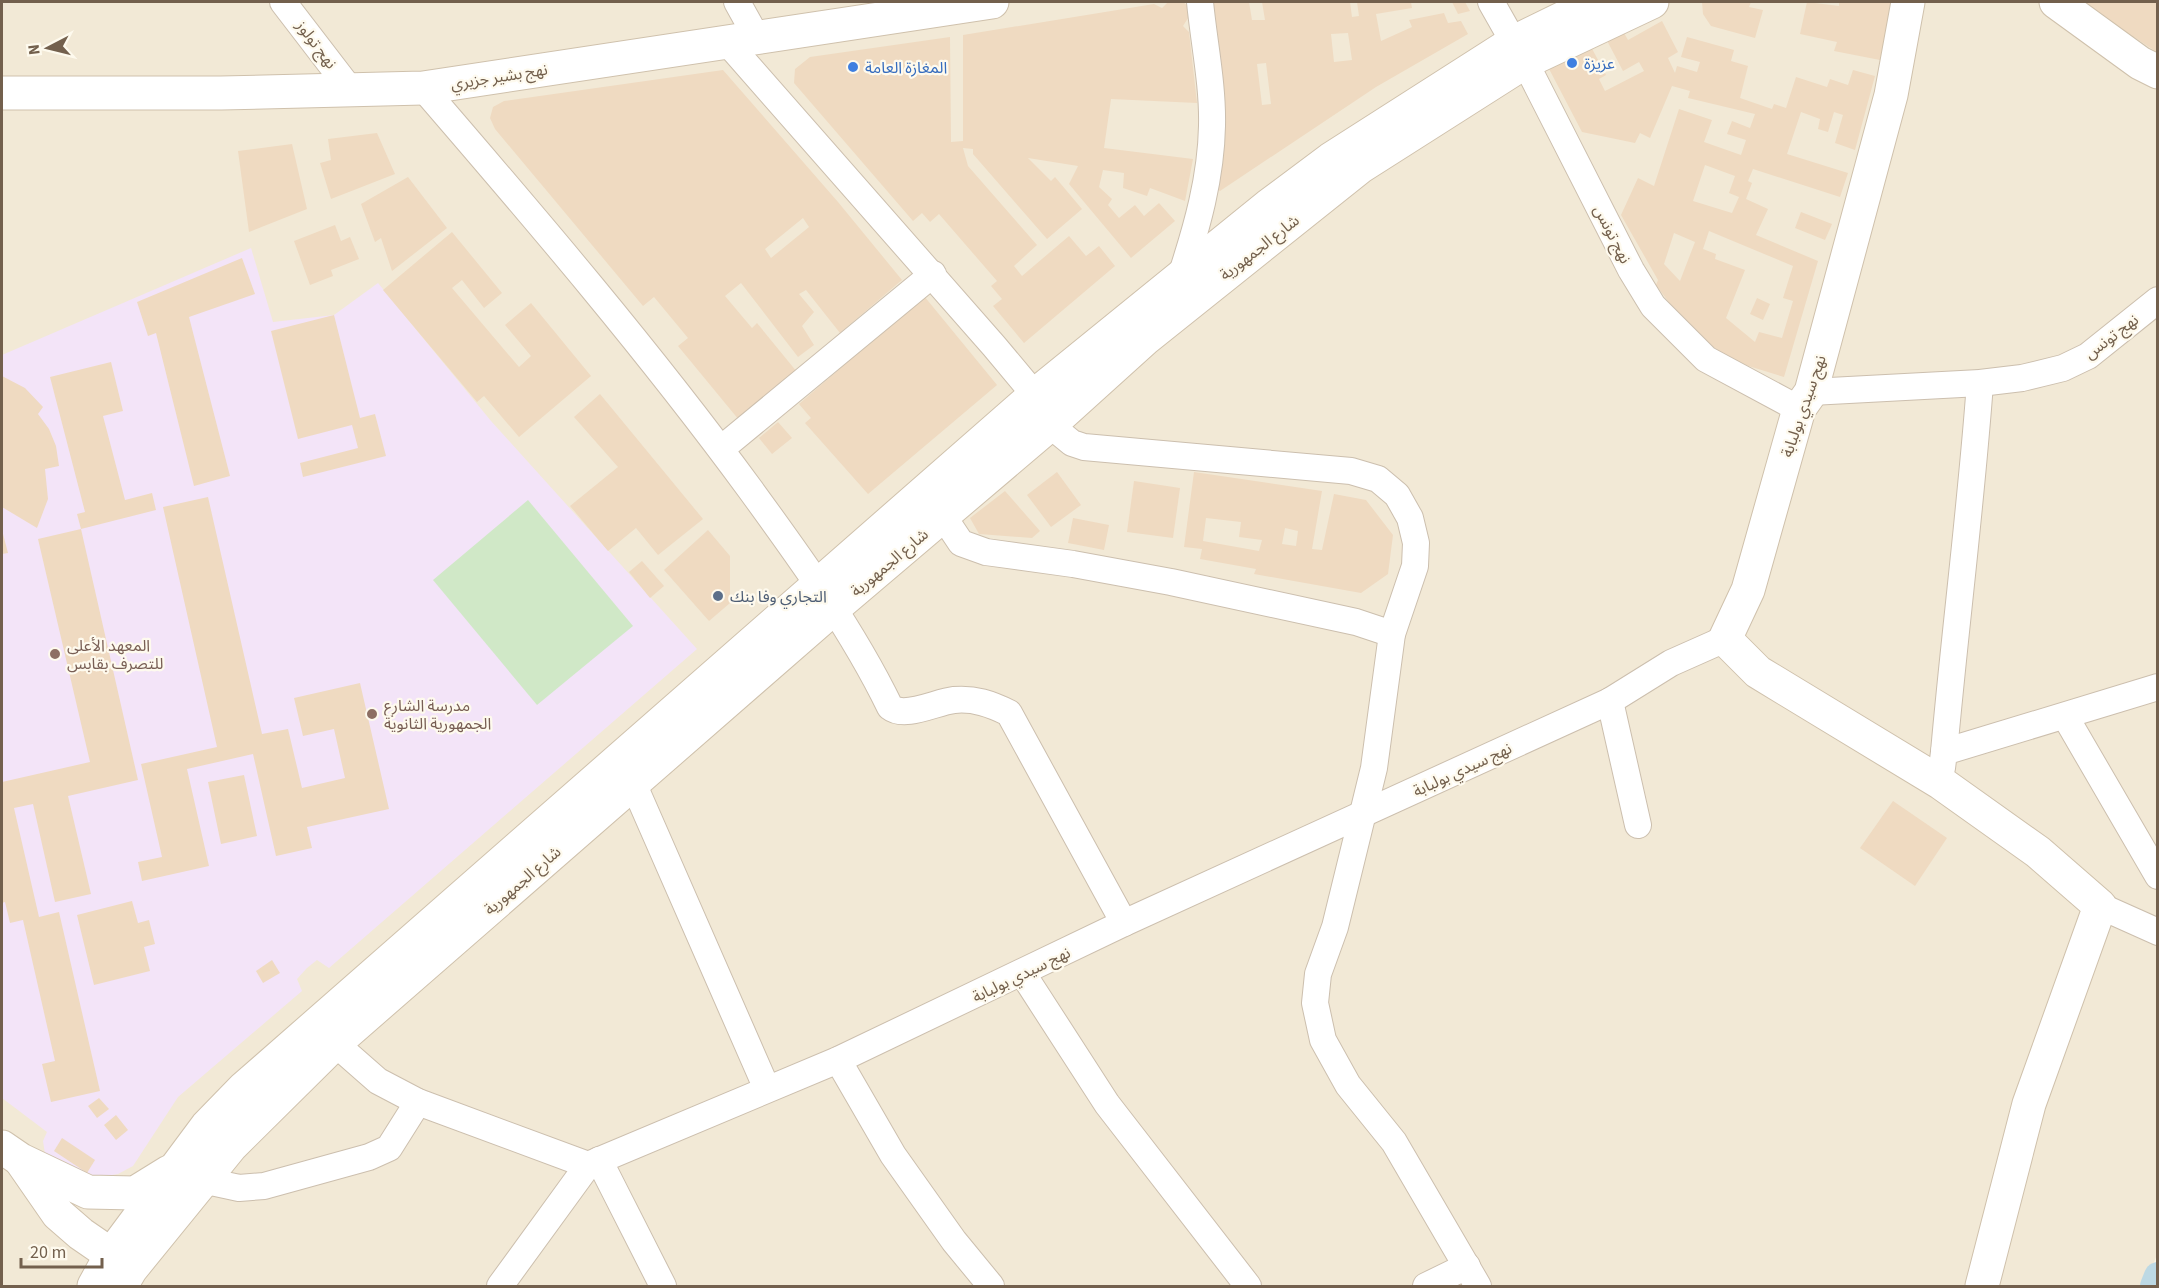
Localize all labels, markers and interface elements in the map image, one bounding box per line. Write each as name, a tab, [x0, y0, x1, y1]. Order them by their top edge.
street label: نهج تولوز	[289, 15, 342, 74]
north arrow	[18, 18, 78, 78]
text: N	[23, 43, 46, 56]
place label: عزيزة	[1584, 53, 1615, 75]
marker: عزيزة	[1565, 56, 1579, 70]
place label: المغازة العامة	[865, 57, 947, 79]
street label: نهج بشير جزيري	[449, 58, 549, 97]
marker: المغازة العامة	[846, 60, 860, 74]
street label: نهج تونس	[1587, 201, 1636, 268]
street label: شارع الجمهورية	[1215, 210, 1305, 287]
street label: نهج تونس	[2080, 309, 2144, 365]
street label: نهج سيدي بولبابة	[1776, 352, 1833, 461]
street label: شارع الجمهورية	[846, 524, 934, 603]
place label: التجاري وفا بنك	[730, 586, 827, 609]
marker: التجاري وفا بنك	[711, 589, 725, 603]
place label: المعهد الأعلى للتصرف بقابس	[67, 635, 163, 675]
marker: المعهد الأعلى للتصرف بقابس	[48, 647, 62, 661]
place label: مدرسة الشارع الجمهورية الثانوية	[384, 695, 491, 735]
marker: مدرسة الشارع الجمهورية الثانوية	[365, 707, 379, 721]
street label: نهج سيدي بولبابة	[1409, 737, 1516, 803]
street label: شارع الجمهورية	[479, 841, 567, 921]
street label: نهج سيدي بولبابة	[969, 942, 1075, 1009]
scale bar	[21, 1231, 102, 1269]
text: 20 m	[30, 1240, 66, 1265]

